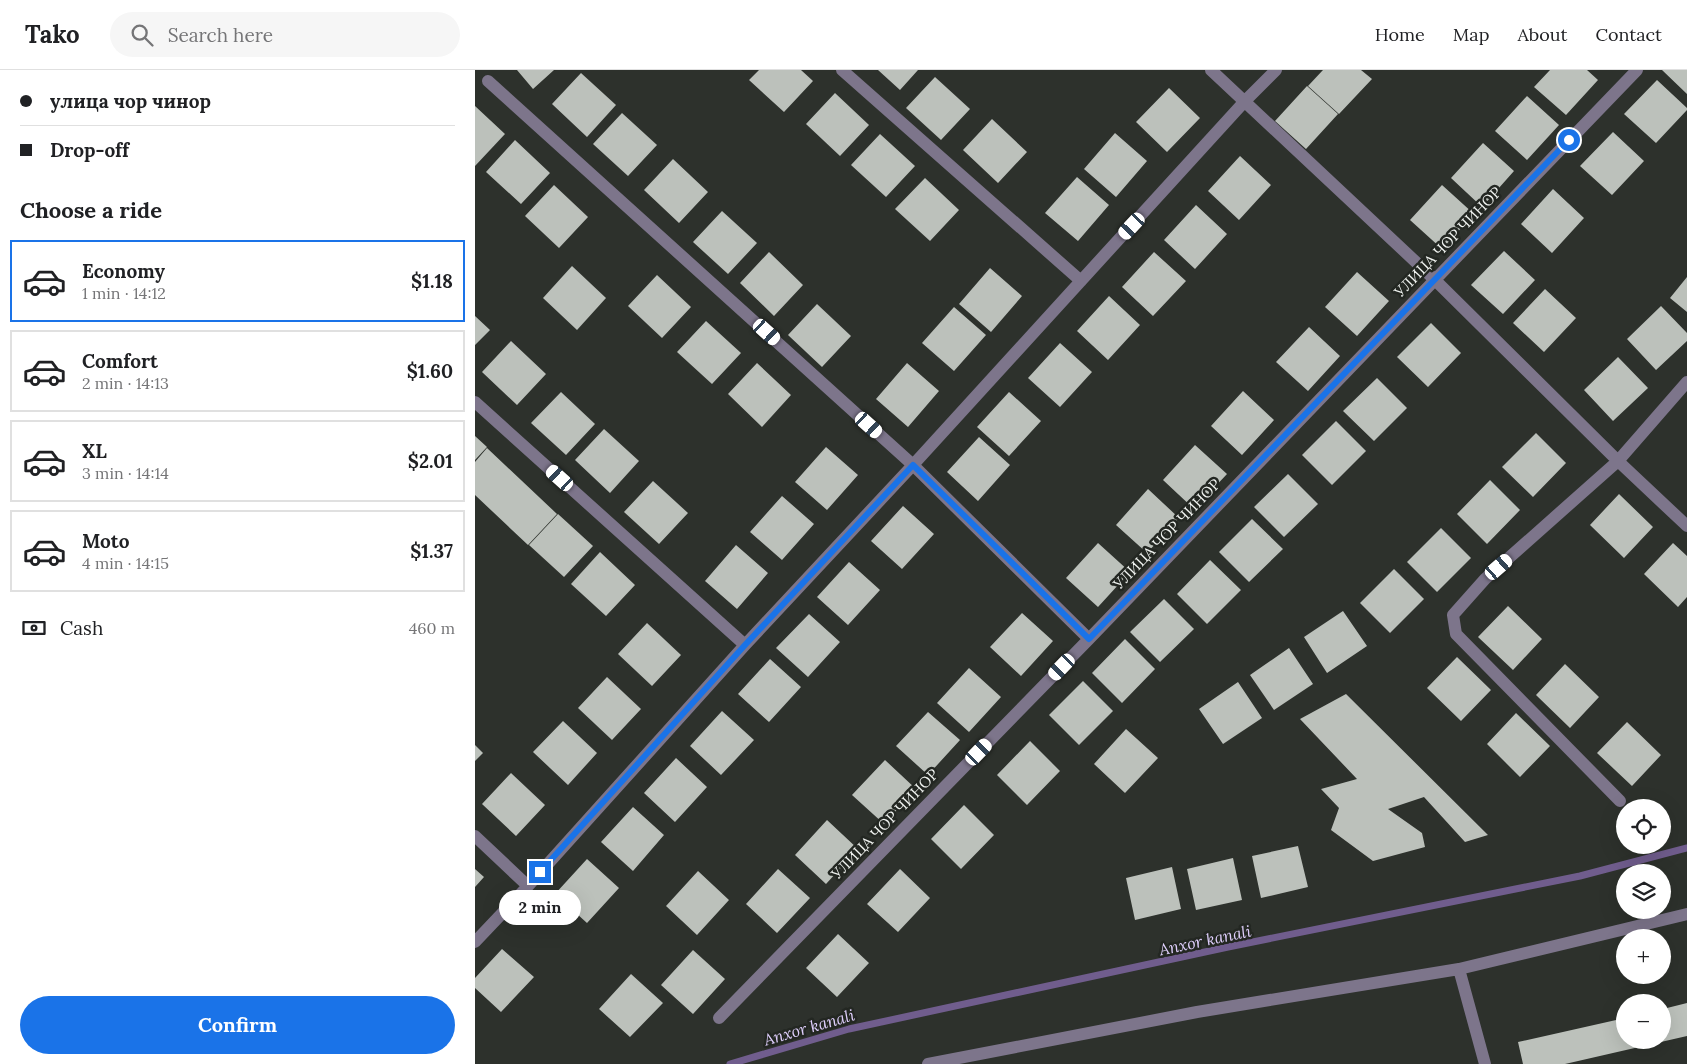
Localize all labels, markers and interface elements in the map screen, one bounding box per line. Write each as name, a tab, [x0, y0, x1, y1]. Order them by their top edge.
search box	[110, 12, 460, 57]
text: Tako	[25, 19, 80, 50]
icon: search	[128, 21, 156, 49]
text: Search here	[168, 23, 273, 47]
text: Home	[1375, 23, 1425, 46]
text: Map	[1453, 23, 1489, 46]
text: About	[1517, 23, 1567, 46]
text: Contact	[1595, 23, 1662, 46]
text: улица чор чинор	[50, 89, 211, 113]
route start	[1558, 129, 1580, 151]
text: Drop-off	[50, 138, 129, 162]
street label: УЛИЦА ЧОР ЧИНОР	[1389, 183, 1505, 302]
text: Choose a ride	[20, 196, 162, 224]
car	[1116, 210, 1147, 242]
icon: car	[22, 259, 67, 304]
text: Economy	[82, 259, 165, 283]
text: $1.18	[411, 269, 453, 293]
text: 1 min · 14:12	[82, 283, 166, 303]
car	[750, 316, 783, 348]
icon: car	[22, 349, 67, 394]
text: Comfort	[82, 349, 158, 373]
text: $1.60	[407, 359, 453, 383]
text: 2 min · 14:13	[82, 373, 169, 393]
car	[852, 409, 885, 441]
icon: car	[22, 439, 67, 484]
text: XL	[82, 439, 107, 463]
text: $2.01	[408, 449, 453, 473]
car	[543, 462, 576, 494]
text: 3 min · 14:14	[82, 463, 169, 483]
street label: УЛИЦА ЧОР ЧИНОР	[1108, 475, 1224, 594]
icon: car	[22, 529, 67, 574]
text: Moto	[82, 529, 129, 553]
text: $1.37	[410, 539, 453, 563]
car	[1482, 551, 1515, 583]
text: 4 min · 14:15	[82, 553, 169, 573]
icon: cash	[20, 614, 48, 642]
text: Cash	[60, 616, 103, 640]
text: 460 m	[409, 618, 455, 638]
car	[1046, 651, 1077, 683]
car	[963, 736, 994, 768]
street label: УЛИЦА ЧОР ЧИНОР	[826, 765, 942, 884]
map controls	[1616, 799, 1671, 1049]
button: locate	[1616, 799, 1671, 854]
route end	[529, 861, 551, 883]
button: layers	[1616, 864, 1671, 919]
callout: 2 min	[499, 890, 581, 924]
text: 2 min	[519, 897, 561, 917]
water label: Anxor kanali	[1156, 920, 1253, 960]
button: +	[1616, 929, 1671, 984]
button: −	[1616, 994, 1671, 1049]
button: Confirm	[20, 996, 455, 1054]
water label: Anxor kanali	[760, 1004, 857, 1050]

